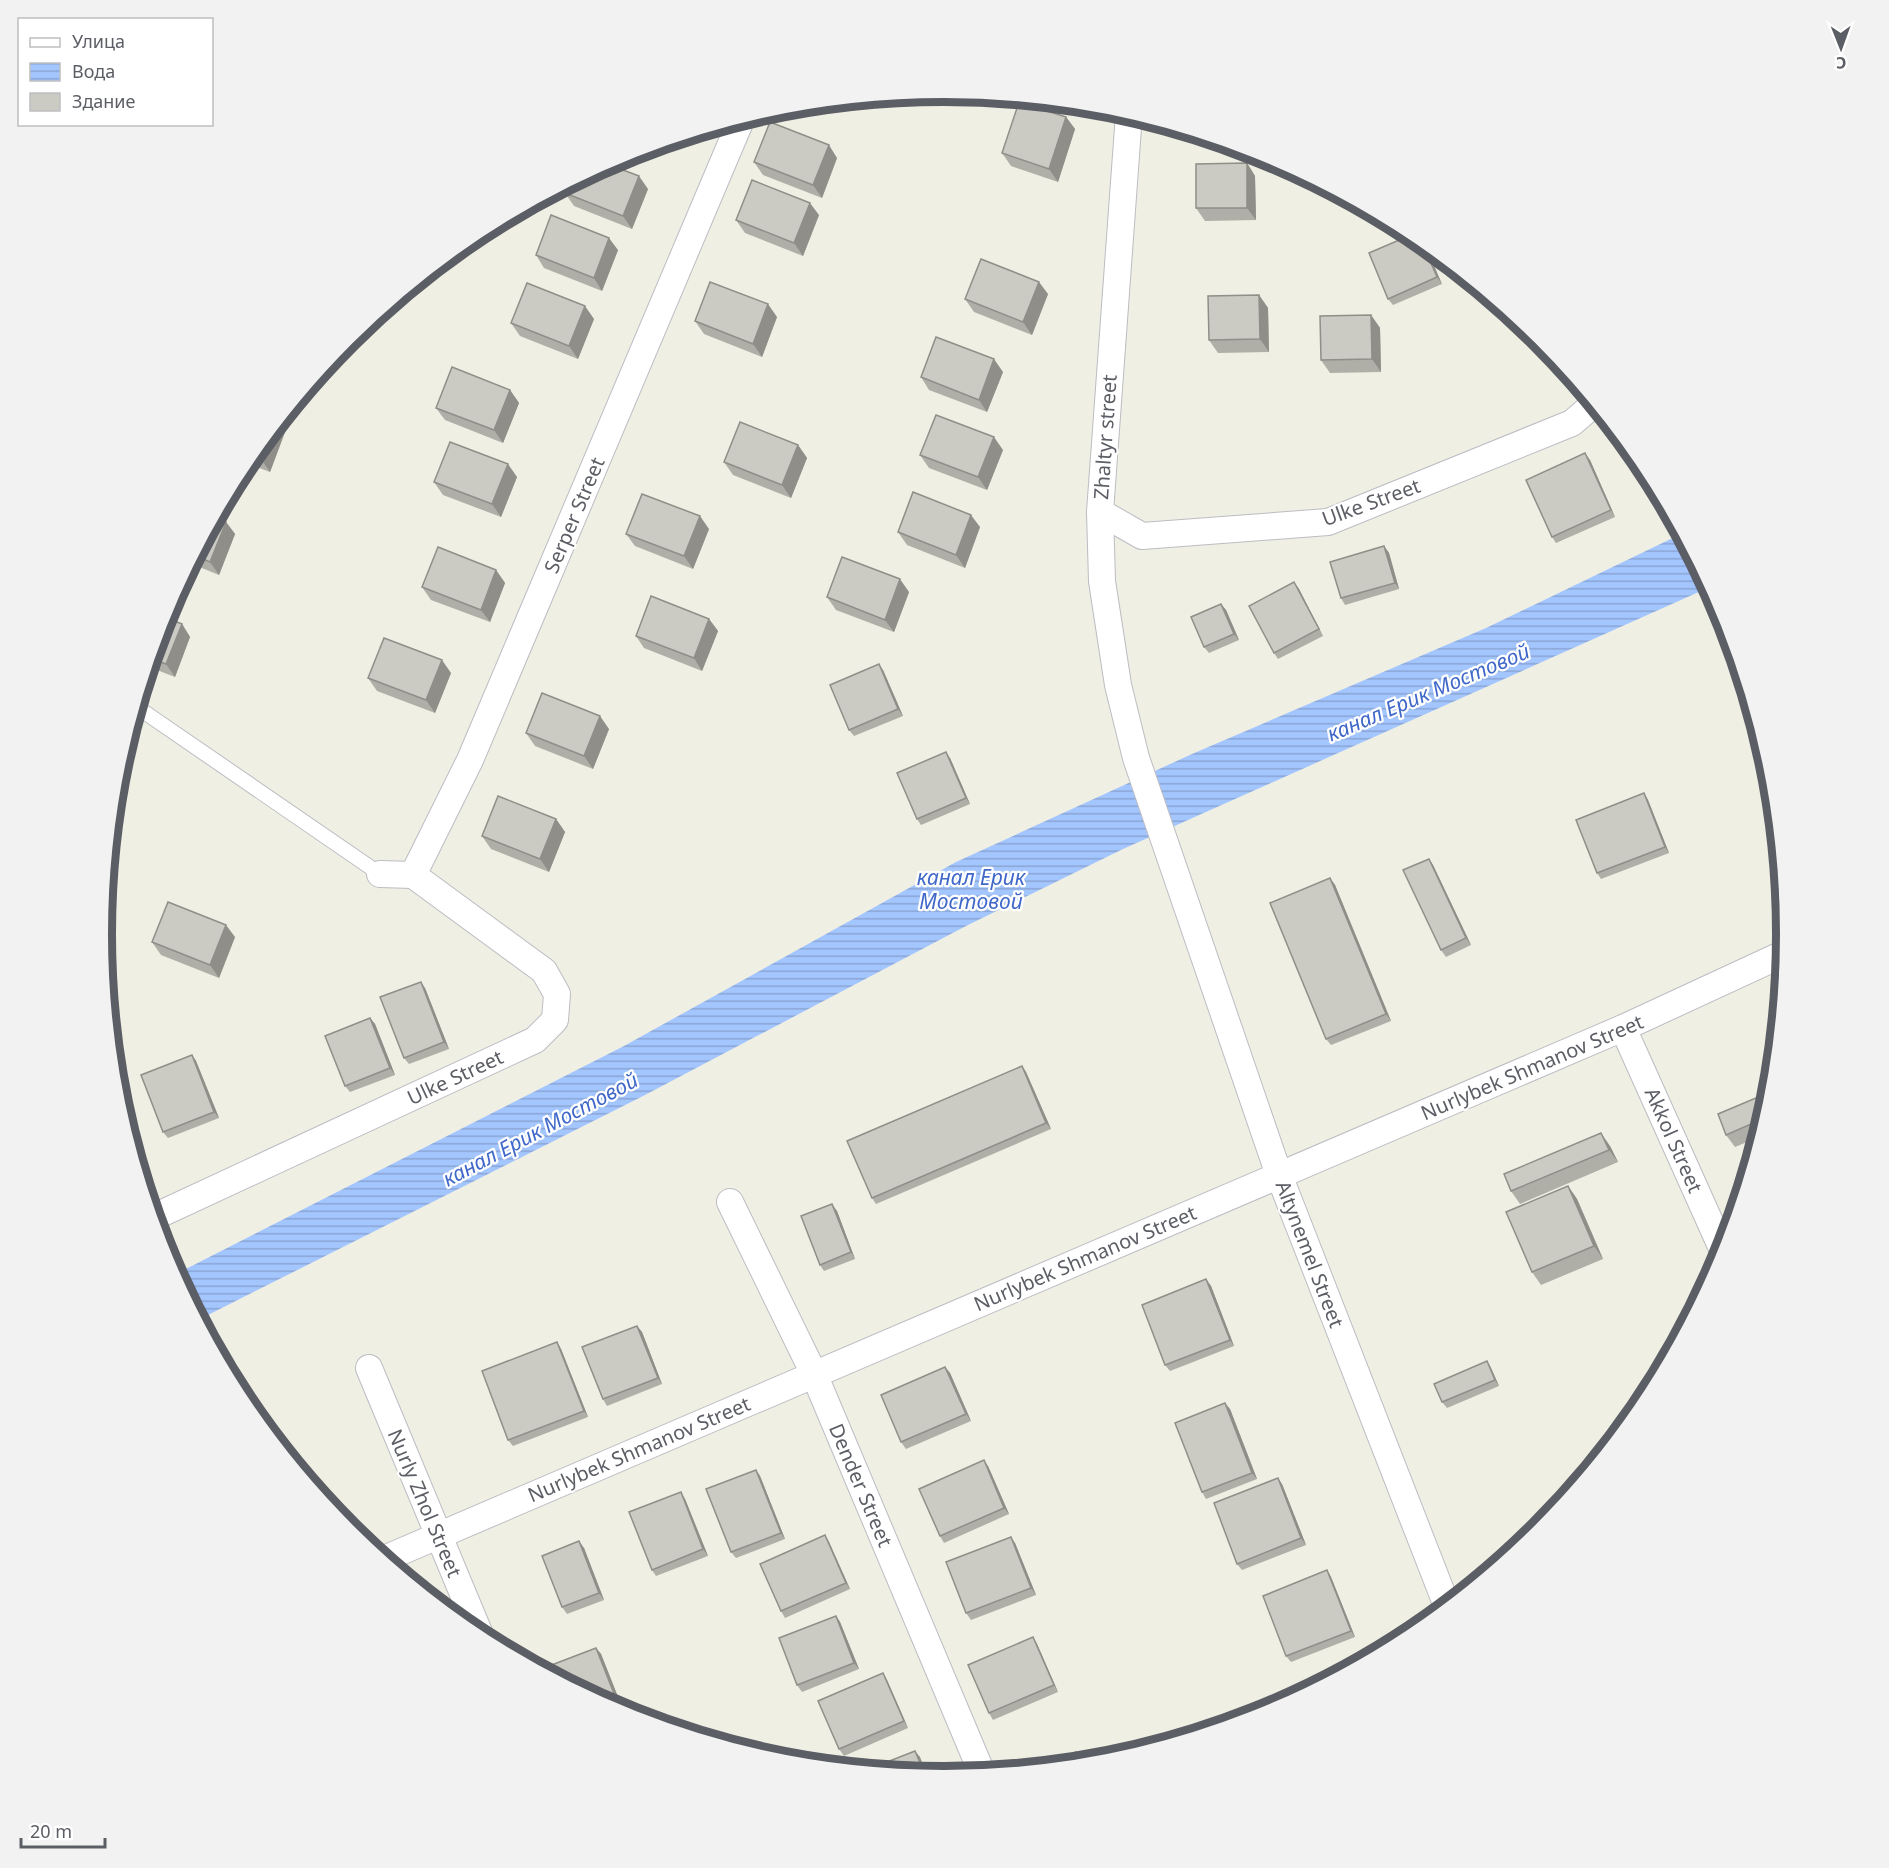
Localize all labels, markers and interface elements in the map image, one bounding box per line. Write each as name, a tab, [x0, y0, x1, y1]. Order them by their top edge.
legend	[18, 18, 213, 126]
north arrow	[1811, 18, 1871, 78]
text: Улица	[72, 29, 125, 53]
text: С	[1836, 52, 1847, 74]
text: Вода	[72, 59, 115, 83]
text: Здание	[72, 89, 136, 113]
street label: Zhaltyr street	[1087, 373, 1123, 501]
street label: Serper Street	[537, 453, 611, 577]
street label: Ulke Street	[1318, 472, 1424, 532]
water label: канал Ерик Мостовой	[1322, 637, 1534, 747]
water label: канал Ерик Мостовой	[917, 863, 1027, 915]
street label: Nurlybek Shmanov Street	[1417, 1008, 1647, 1126]
street label: Ulke Street	[403, 1043, 507, 1111]
water label: канал Ерик Мостовой	[437, 1066, 643, 1192]
street label: Akkol Street	[1639, 1083, 1709, 1197]
street label: Altynemel Street	[1270, 1177, 1350, 1331]
street label: Nurlybek Shmanov Street	[970, 1199, 1200, 1317]
street label: Nurlybek Shmanov Street	[524, 1390, 754, 1508]
street label: Dender Street	[823, 1419, 899, 1551]
street label: Nurly Zhol Street	[382, 1425, 468, 1581]
scale bar	[21, 1811, 105, 1849]
text: 20 m	[30, 1819, 72, 1843]

